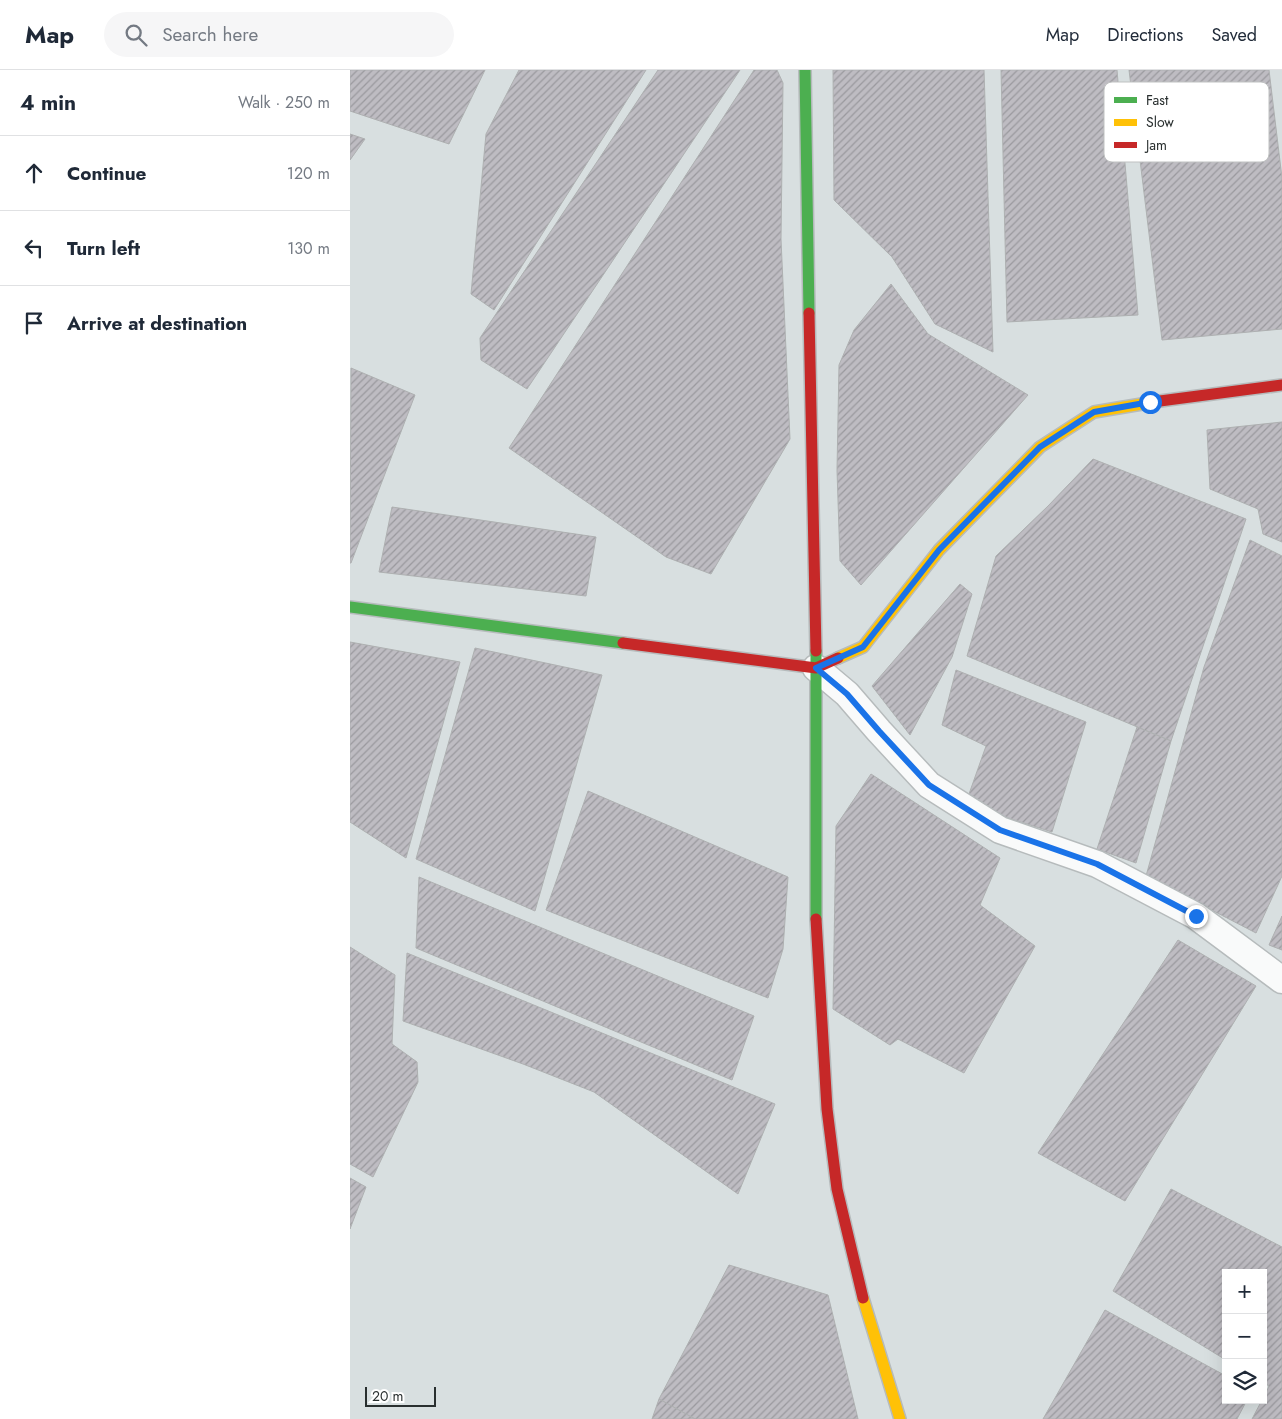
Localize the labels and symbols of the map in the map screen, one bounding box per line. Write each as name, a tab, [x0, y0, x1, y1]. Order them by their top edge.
legend	[1104, 82, 1269, 162]
text: Fast	[1146, 90, 1169, 110]
text: Slow	[1146, 112, 1174, 132]
text: Jam	[1144, 135, 1167, 155]
route start	[1139, 391, 1162, 414]
route end	[1185, 905, 1208, 928]
scale bar	[365, 1384, 436, 1407]

